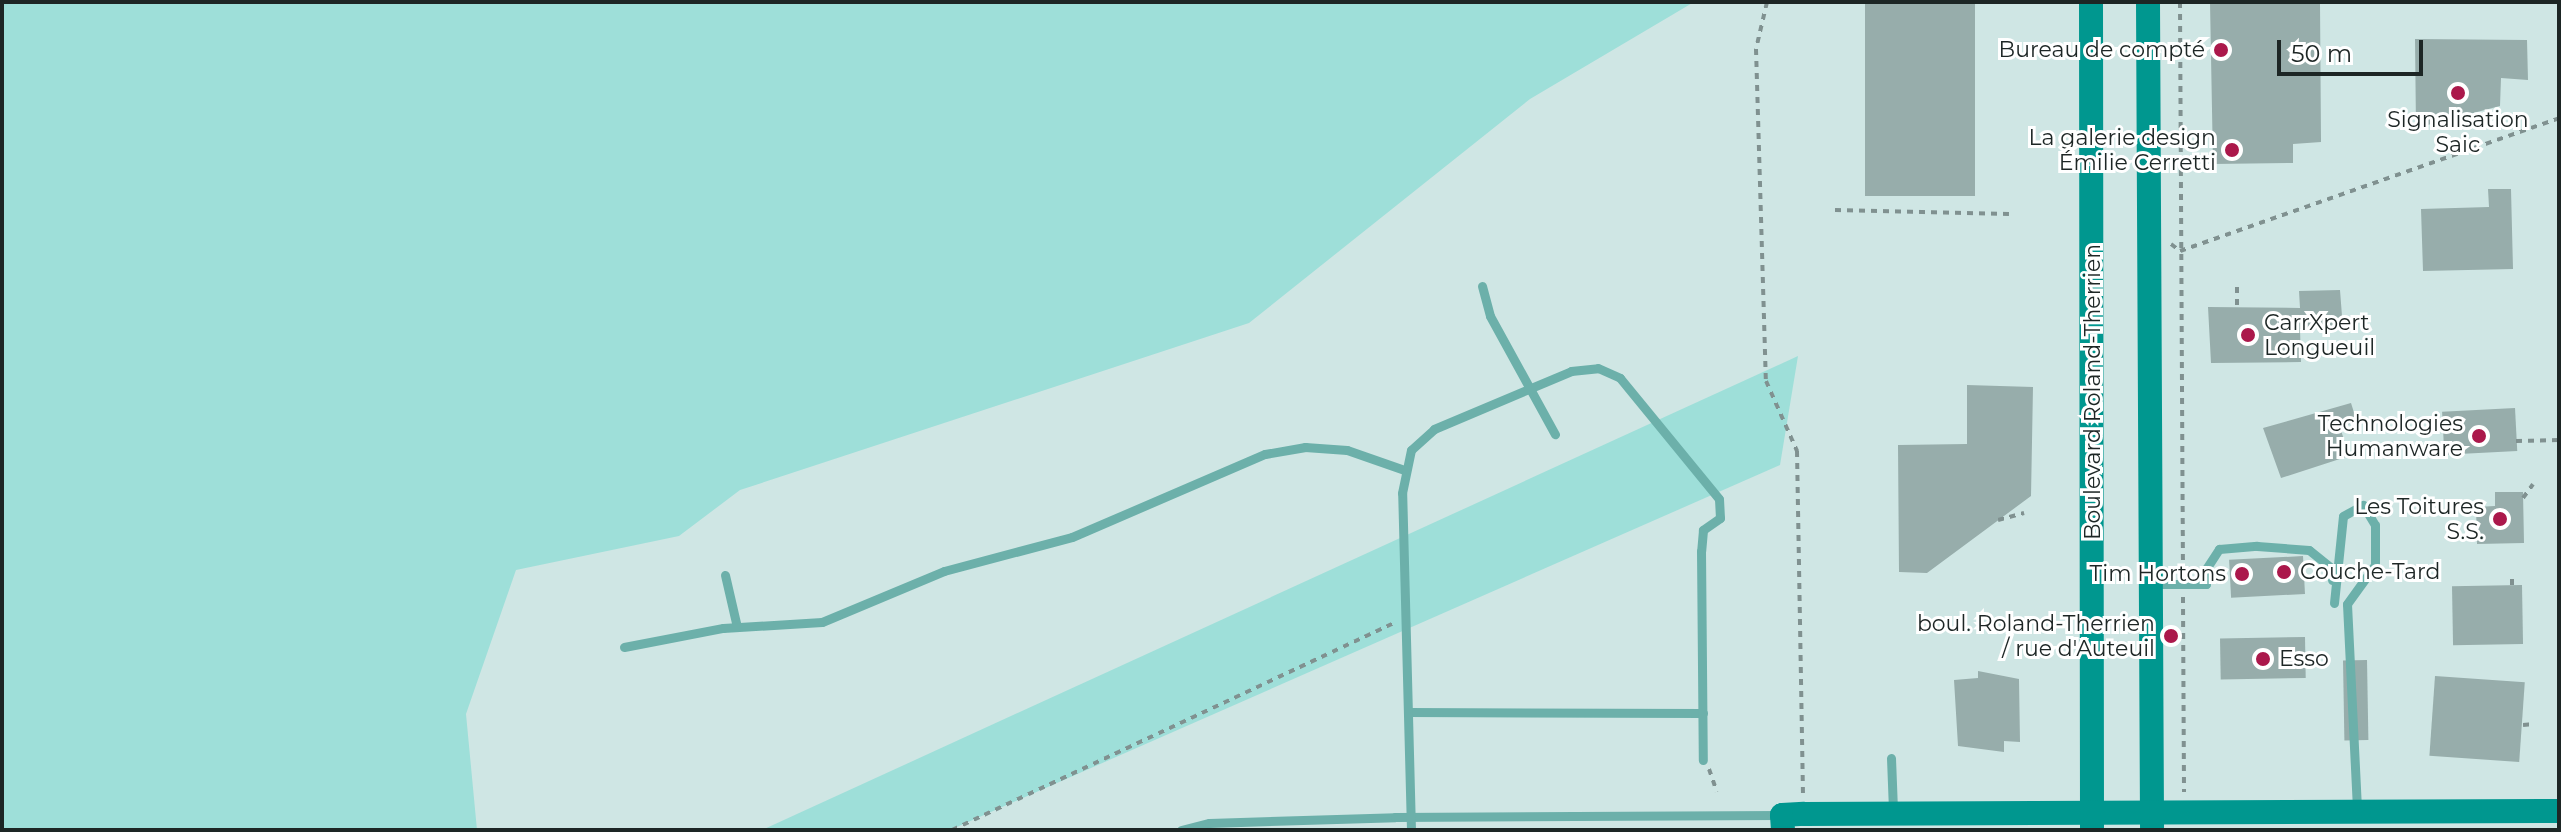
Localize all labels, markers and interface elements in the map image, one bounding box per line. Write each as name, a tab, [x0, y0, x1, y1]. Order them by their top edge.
scale bar	[2281, 24, 2427, 74]
place label: Bureau de compté	[1999, 37, 2205, 63]
text: 50 m	[2291, 39, 2352, 68]
marker: Bureau de compté	[2212, 41, 2230, 59]
marker: Signalisation Saic	[2449, 84, 2467, 102]
place label: Signalisation Saic	[2387, 106, 2529, 158]
place label: La galerie design Émilie Cerretti	[2029, 124, 2216, 176]
marker: La galerie design Émilie Cerretti	[2223, 141, 2241, 159]
street label: Boulevard Roland-Therrien	[2080, 244, 2106, 540]
place label: CarrXpert Longueuil	[2264, 309, 2375, 360]
marker: CarrXpert Longueuil	[2239, 326, 2257, 344]
place label: Technologies Humanware	[2318, 410, 2463, 462]
marker: Technologies Humanware	[2470, 427, 2488, 445]
place label: Les Toitures S.S.	[2354, 493, 2484, 544]
marker: Les Toitures S.S.	[2491, 510, 2509, 528]
place label: Couche-Tard	[2300, 559, 2440, 585]
place label: Tim Hortons	[2090, 561, 2226, 587]
marker: Couche-Tard	[2275, 563, 2293, 581]
marker: Tim Hortons	[2233, 565, 2251, 583]
place label: boul. Roland-Therrien / rue d'Auteuil	[1917, 610, 2155, 662]
marker: boul. Roland-Therrien / rue d'Auteuil	[2162, 627, 2180, 645]
place label: Esso	[2279, 646, 2329, 672]
marker: Esso	[2254, 650, 2272, 668]

